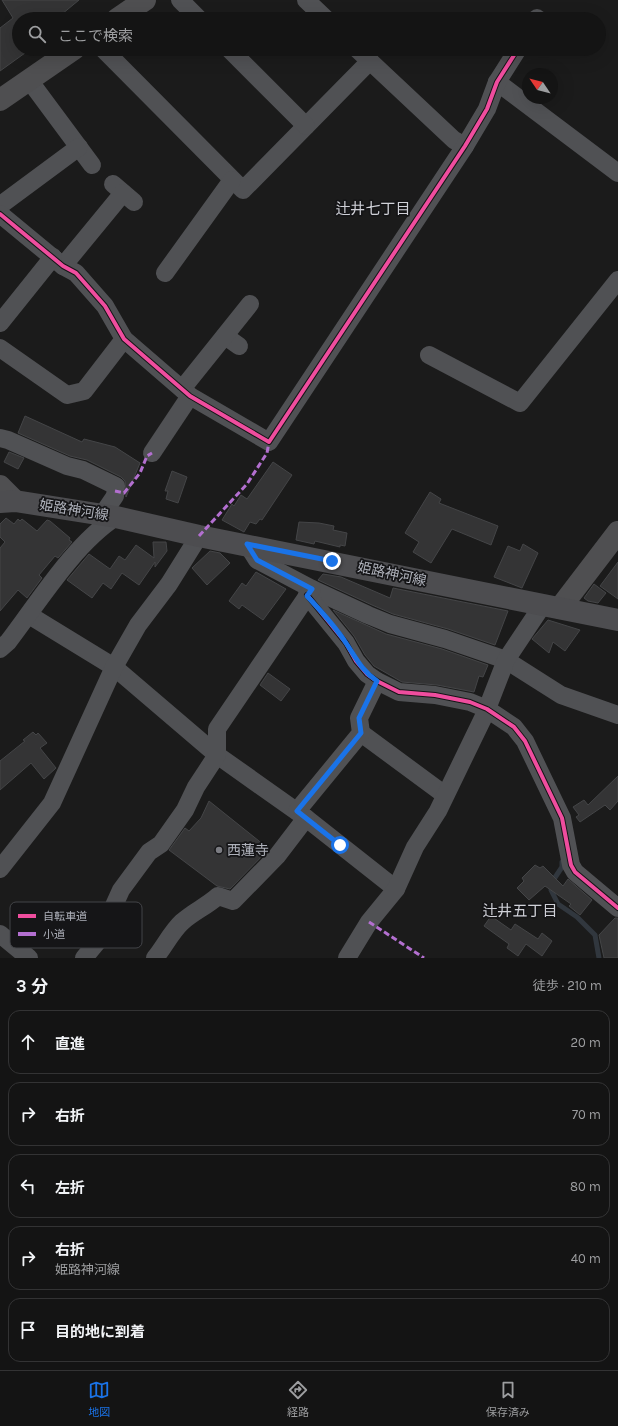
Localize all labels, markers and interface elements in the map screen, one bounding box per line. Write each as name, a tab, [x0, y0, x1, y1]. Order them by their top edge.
search box	[12, 12, 606, 56]
icon: search	[26, 23, 48, 45]
text: ここで検索	[58, 27, 133, 45]
north arrow	[522, 68, 558, 104]
district label: 辻井七丁目	[335, 200, 411, 218]
street label: 姫路神河線	[38, 496, 110, 524]
route end	[323, 552, 341, 570]
street label: 姫路神河線	[356, 558, 428, 590]
route start	[331, 836, 349, 854]
place label: 西蓮寺	[227, 842, 269, 859]
marker: 西蓮寺	[214, 845, 224, 855]
legend	[10, 902, 142, 948]
district label: 辻井五丁目	[482, 902, 558, 920]
text: 自転車道	[43, 910, 87, 923]
text: 小道	[43, 928, 65, 941]
text: 3 分	[16, 976, 48, 996]
text: 徒歩 · 210 m	[533, 978, 602, 993]
icon: ahead	[17, 1031, 39, 1053]
text: 直進	[55, 1035, 85, 1053]
text: 20 m	[571, 1035, 601, 1050]
icon: right	[17, 1103, 39, 1125]
text: 右折	[55, 1107, 85, 1125]
text: 70 m	[572, 1107, 601, 1122]
icon: left	[17, 1175, 39, 1197]
text: 左折	[55, 1179, 85, 1197]
text: 80 m	[570, 1179, 601, 1194]
text: 右折	[55, 1241, 85, 1259]
icon: right	[17, 1247, 39, 1269]
text: 40 m	[571, 1251, 601, 1266]
text: 姫路神河線	[55, 1262, 120, 1277]
icon: arrive	[17, 1319, 39, 1341]
text: 目的地に到着	[55, 1323, 145, 1341]
tab: 地図	[88, 1379, 110, 1419]
tab: 経路	[287, 1379, 309, 1419]
tab: 保存済み	[486, 1379, 530, 1419]

